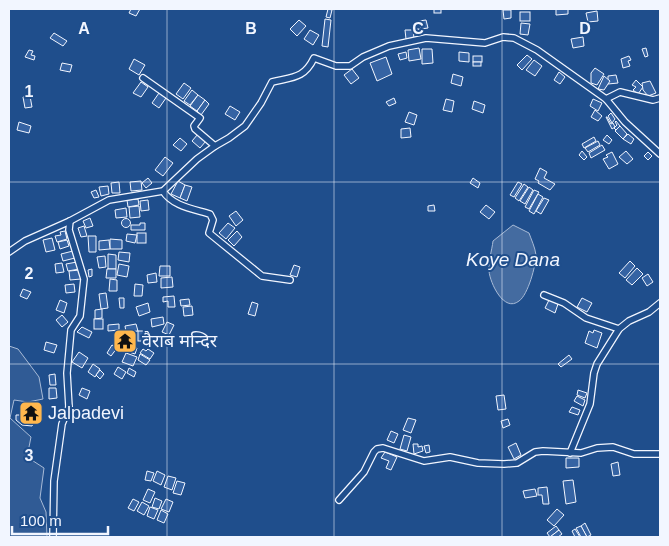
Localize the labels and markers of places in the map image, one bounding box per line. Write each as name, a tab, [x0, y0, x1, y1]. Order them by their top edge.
temple icon: वैराब मन्दिर	[112, 328, 138, 354]
place label: वैराब मन्दिर	[142, 330, 218, 351]
temple icon: Jalpadevi	[18, 400, 44, 426]
place label: Jalpadevi	[48, 403, 124, 423]

